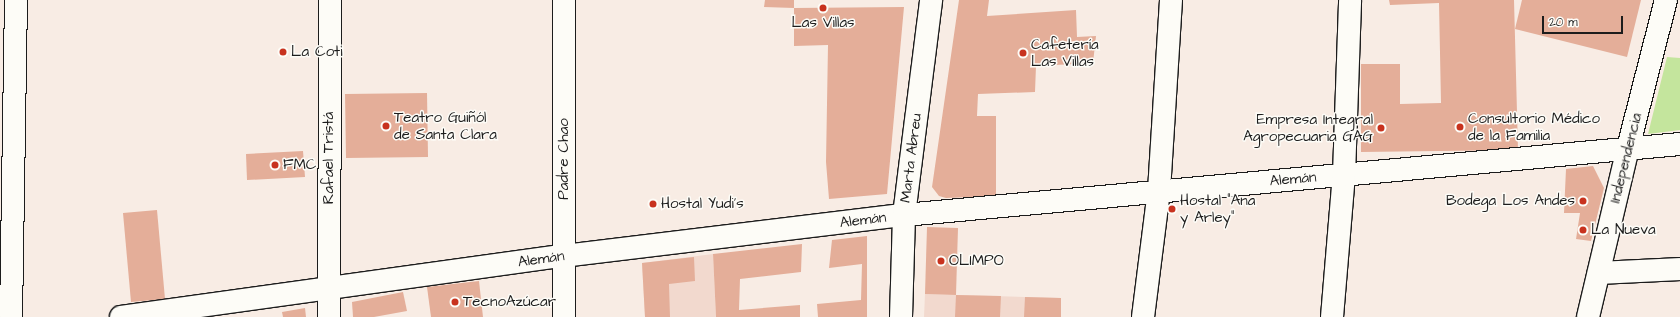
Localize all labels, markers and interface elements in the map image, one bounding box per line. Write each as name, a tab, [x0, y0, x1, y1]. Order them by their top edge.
marker: Las Villas	[818, 3, 828, 13]
scale bar	[1544, 8, 1625, 34]
place label: Las Villas	[791, 14, 855, 32]
text: 20 m	[1549, 14, 1578, 31]
place label: Cafetería Las Villas	[1031, 35, 1099, 70]
place label: La Coti	[291, 43, 342, 61]
marker: La Coti	[278, 47, 288, 57]
marker: Cafetería Las Villas	[1018, 48, 1028, 58]
place label: Teatro Guiñól de Santa Clara	[394, 108, 497, 143]
place label: Consultorio Médico de la Familia	[1468, 109, 1600, 144]
place label: Empresa Integral Agropecuaria GAG	[1243, 110, 1373, 145]
street label: Independencia	[1606, 111, 1646, 205]
street label: Rafael Tristá	[320, 112, 338, 204]
street label: Marta Abreu	[897, 112, 925, 204]
street label: Padre Chao	[555, 118, 573, 200]
marker: Teatro Guiñól de Santa Clara	[381, 121, 391, 131]
marker: Consultorio Médico de la Familia	[1455, 122, 1465, 132]
marker: Empresa Integral Agropecuaria GAG	[1376, 123, 1386, 133]
place label: FMC	[283, 156, 316, 174]
marker: FMC	[270, 160, 280, 170]
street label: Alemán	[1269, 168, 1317, 190]
place label: Hostal "Ana y Arley"	[1180, 191, 1255, 226]
place label: Bodega Los Andes	[1446, 192, 1575, 210]
place label: Hostal Yudi's	[661, 195, 744, 213]
marker: Bodega Los Andes	[1578, 196, 1588, 206]
marker: Hostal Yudi's	[648, 199, 658, 209]
marker: Hostal "Ana y Arley"	[1167, 204, 1177, 214]
street label: Alemán	[839, 208, 887, 232]
place label: La Nueva	[1591, 221, 1656, 239]
marker: La Nueva	[1578, 225, 1588, 235]
street label: Alemán	[517, 247, 565, 271]
place label: OLIMPO	[949, 252, 1004, 270]
marker: OLIMPO	[936, 256, 946, 266]
place label: TecnoAzúcar	[463, 293, 556, 311]
marker: TecnoAzúcar	[450, 297, 460, 307]

